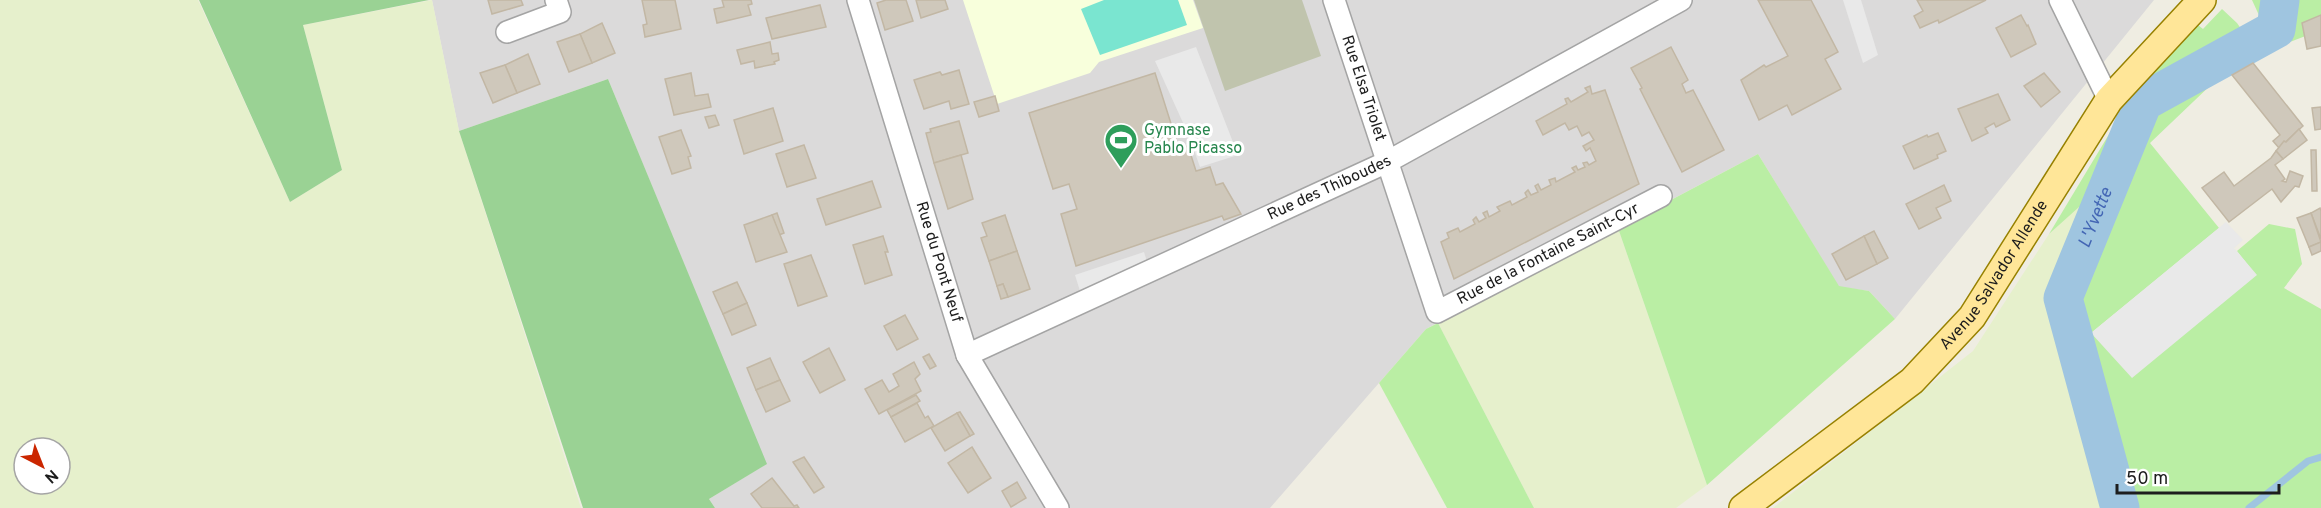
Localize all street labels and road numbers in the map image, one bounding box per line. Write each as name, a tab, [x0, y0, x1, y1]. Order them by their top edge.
street label: Rue Elsa Triolet	[1336, 33, 1390, 144]
street label: Rue des Thiboudes	[1264, 151, 1395, 226]
street label: Avenue Salvador Allende	[1936, 197, 2053, 355]
street label: Rue du Pont Neuf	[910, 199, 967, 325]
street label: Rue de la Fontaine Saint-Cyr	[1454, 199, 1643, 310]

